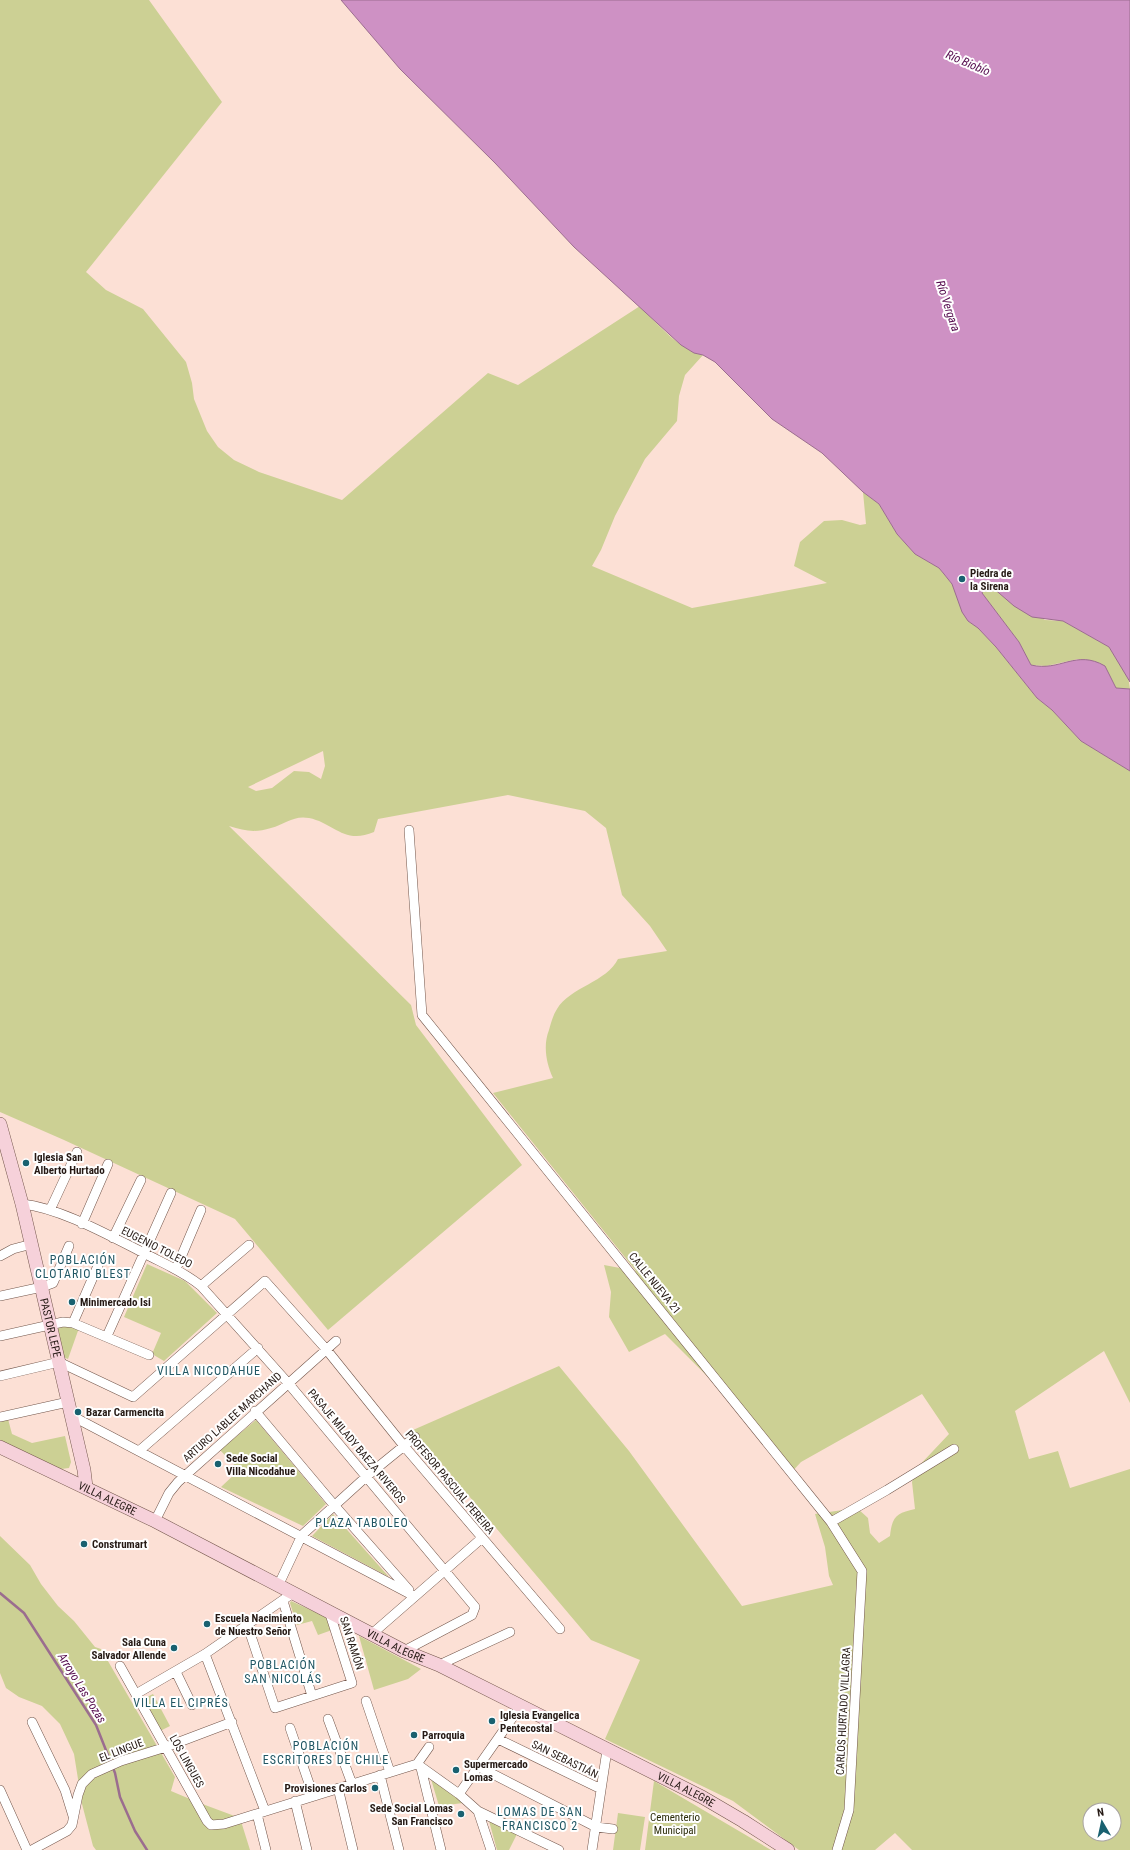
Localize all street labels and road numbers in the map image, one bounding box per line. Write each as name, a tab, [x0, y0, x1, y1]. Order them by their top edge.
street label: EUGENIO TOLEDO	[119, 1224, 194, 1271]
street label: CALLE NUEVA 21	[626, 1250, 683, 1317]
street label: PASTOR LEPE	[37, 1297, 64, 1359]
street label: ARTURO LABLEE MARCHAND	[180, 1370, 284, 1465]
street label: PASAJE MILADY BAEZA RIVEROS	[305, 1387, 408, 1506]
street label: PROFESOR PASCUAL PEREIRA	[402, 1428, 497, 1537]
street label: VILLA ALEGRE	[76, 1479, 139, 1518]
street label: SAN RAMÓN	[337, 1615, 366, 1671]
street label: VILLA ALEGRE	[364, 1627, 427, 1666]
street label: CARLOS HURTADO VILLAGRA	[834, 1646, 853, 1775]
street label: LOS LINGUES	[167, 1733, 207, 1790]
street label: EL LINGUE	[97, 1736, 146, 1765]
street label: SAN SEBASTIÁN	[529, 1738, 600, 1781]
street label: VILLA ALEGRE	[655, 1770, 718, 1810]

